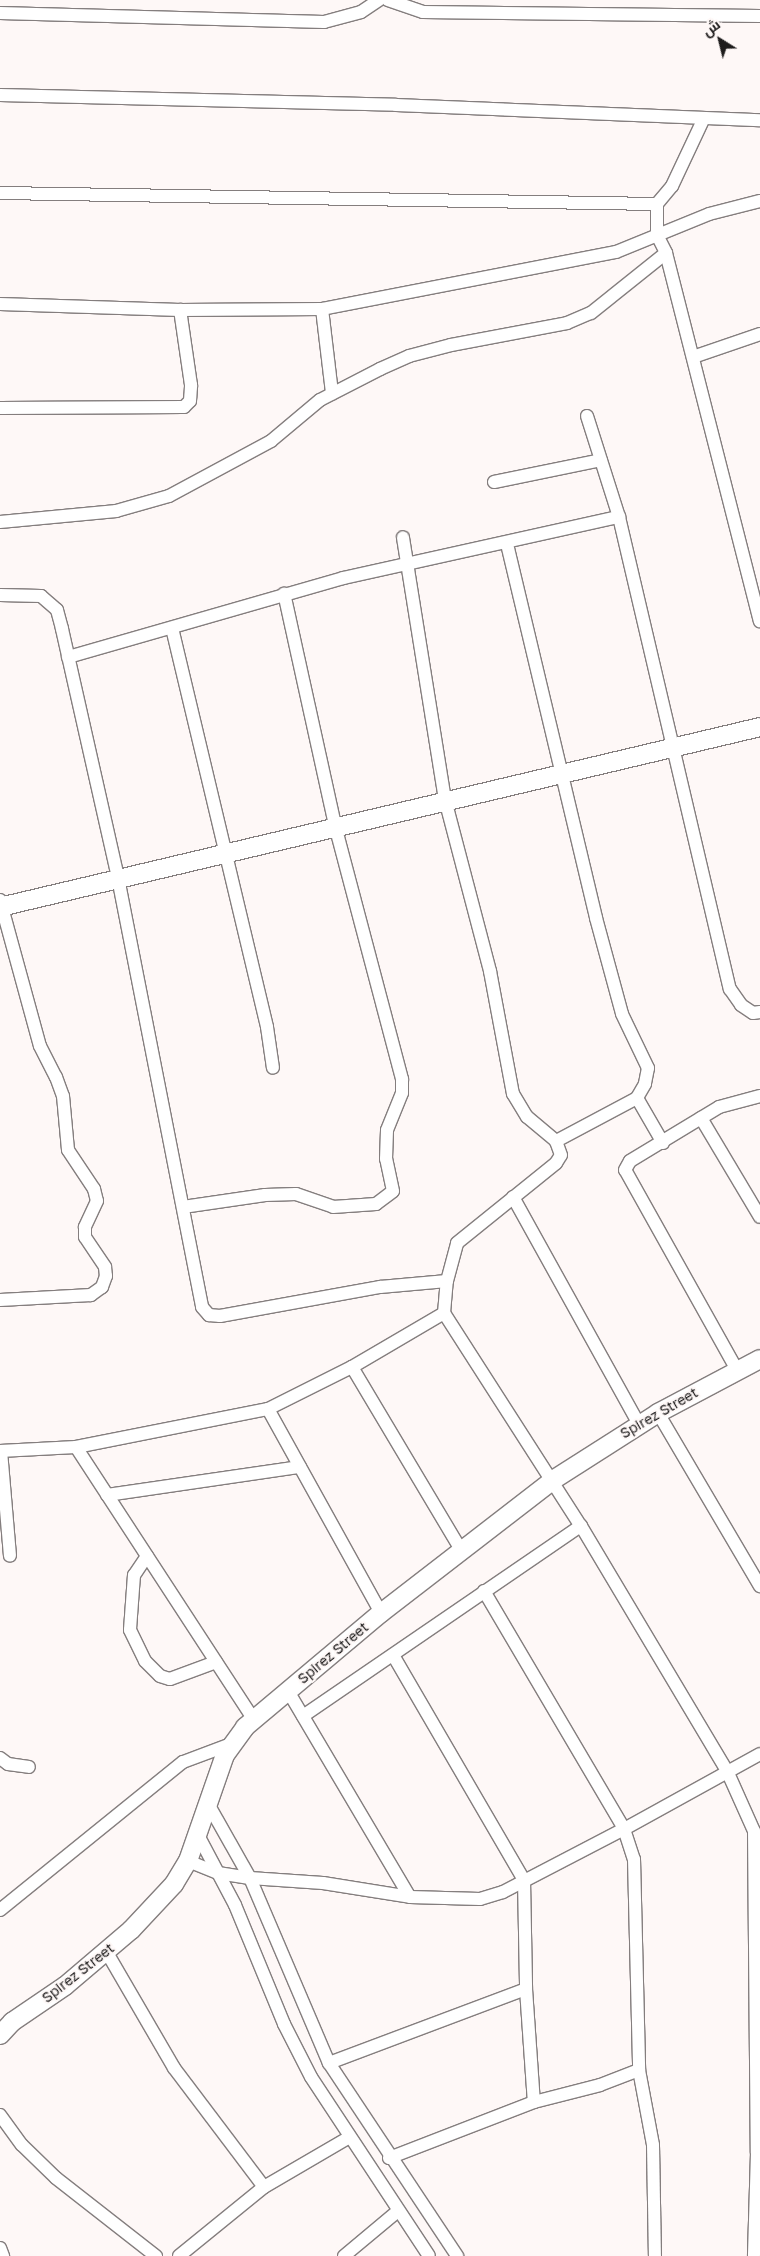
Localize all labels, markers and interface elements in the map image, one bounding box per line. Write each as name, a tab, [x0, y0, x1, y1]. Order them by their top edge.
north arrow	[695, 15, 745, 65]
text: ش	[699, 15, 723, 40]
street label: Spirez Street	[617, 1384, 701, 1442]
street label: Spirez Street	[294, 1619, 372, 1687]
street label: Spirez Street	[39, 1940, 117, 2006]

